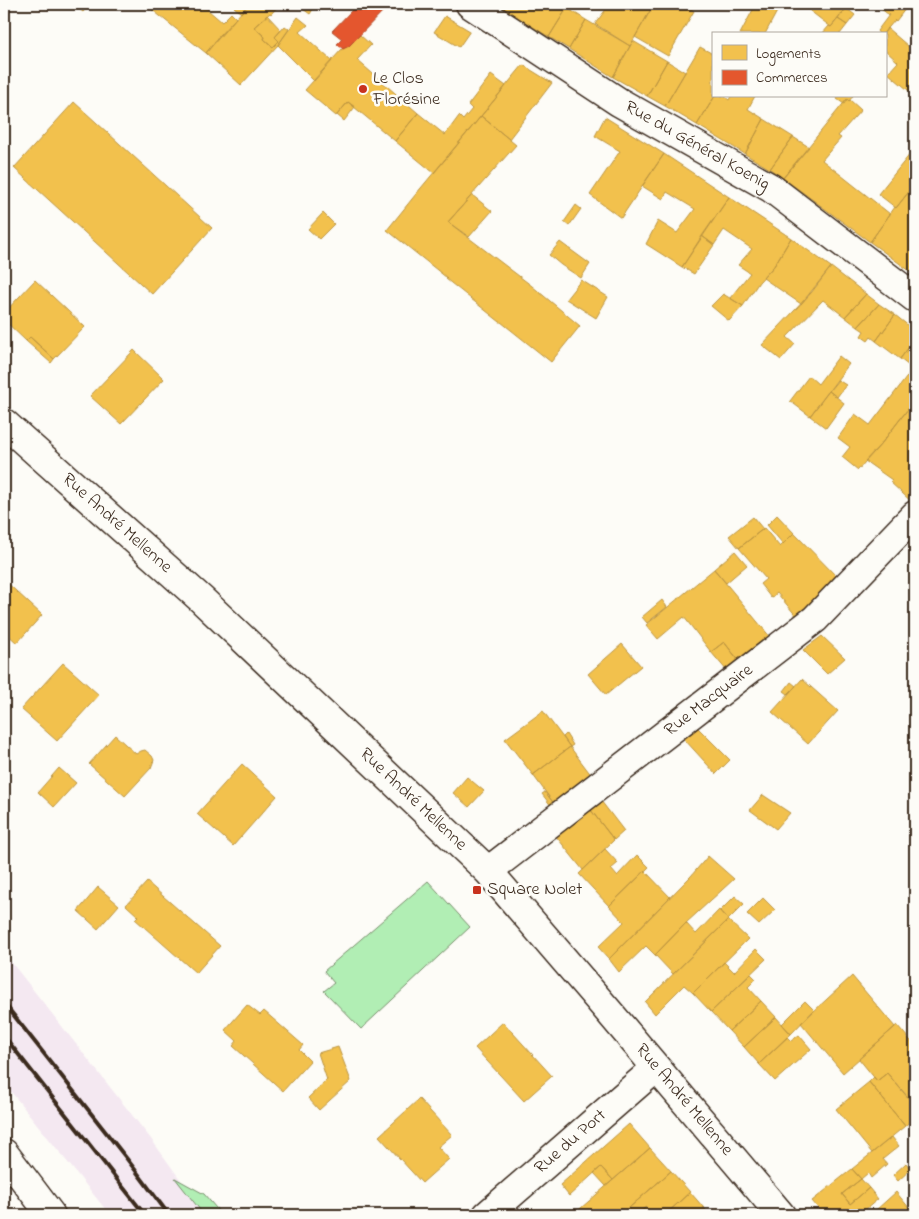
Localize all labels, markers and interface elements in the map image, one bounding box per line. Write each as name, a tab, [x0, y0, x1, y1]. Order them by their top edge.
legend	[712, 32, 886, 98]
text: Logements	[756, 43, 821, 66]
place label: Le Clos Florésine	[372, 66, 441, 113]
text: Commerces	[756, 67, 828, 89]
marker: Le Clos Florésine	[357, 83, 369, 95]
street label: Rue du Général Koenig	[620, 95, 774, 199]
street label: Rue André Mellenne	[56, 467, 178, 581]
street label: Rue Macquaire	[659, 658, 760, 743]
street label: Rue André Mellenne	[353, 742, 473, 858]
place label: Square Nolet	[487, 877, 582, 903]
marker: Square Nolet	[471, 884, 483, 896]
street label: Rue André Mellenne	[629, 1038, 740, 1163]
street label: Rue du Port	[529, 1103, 612, 1181]

